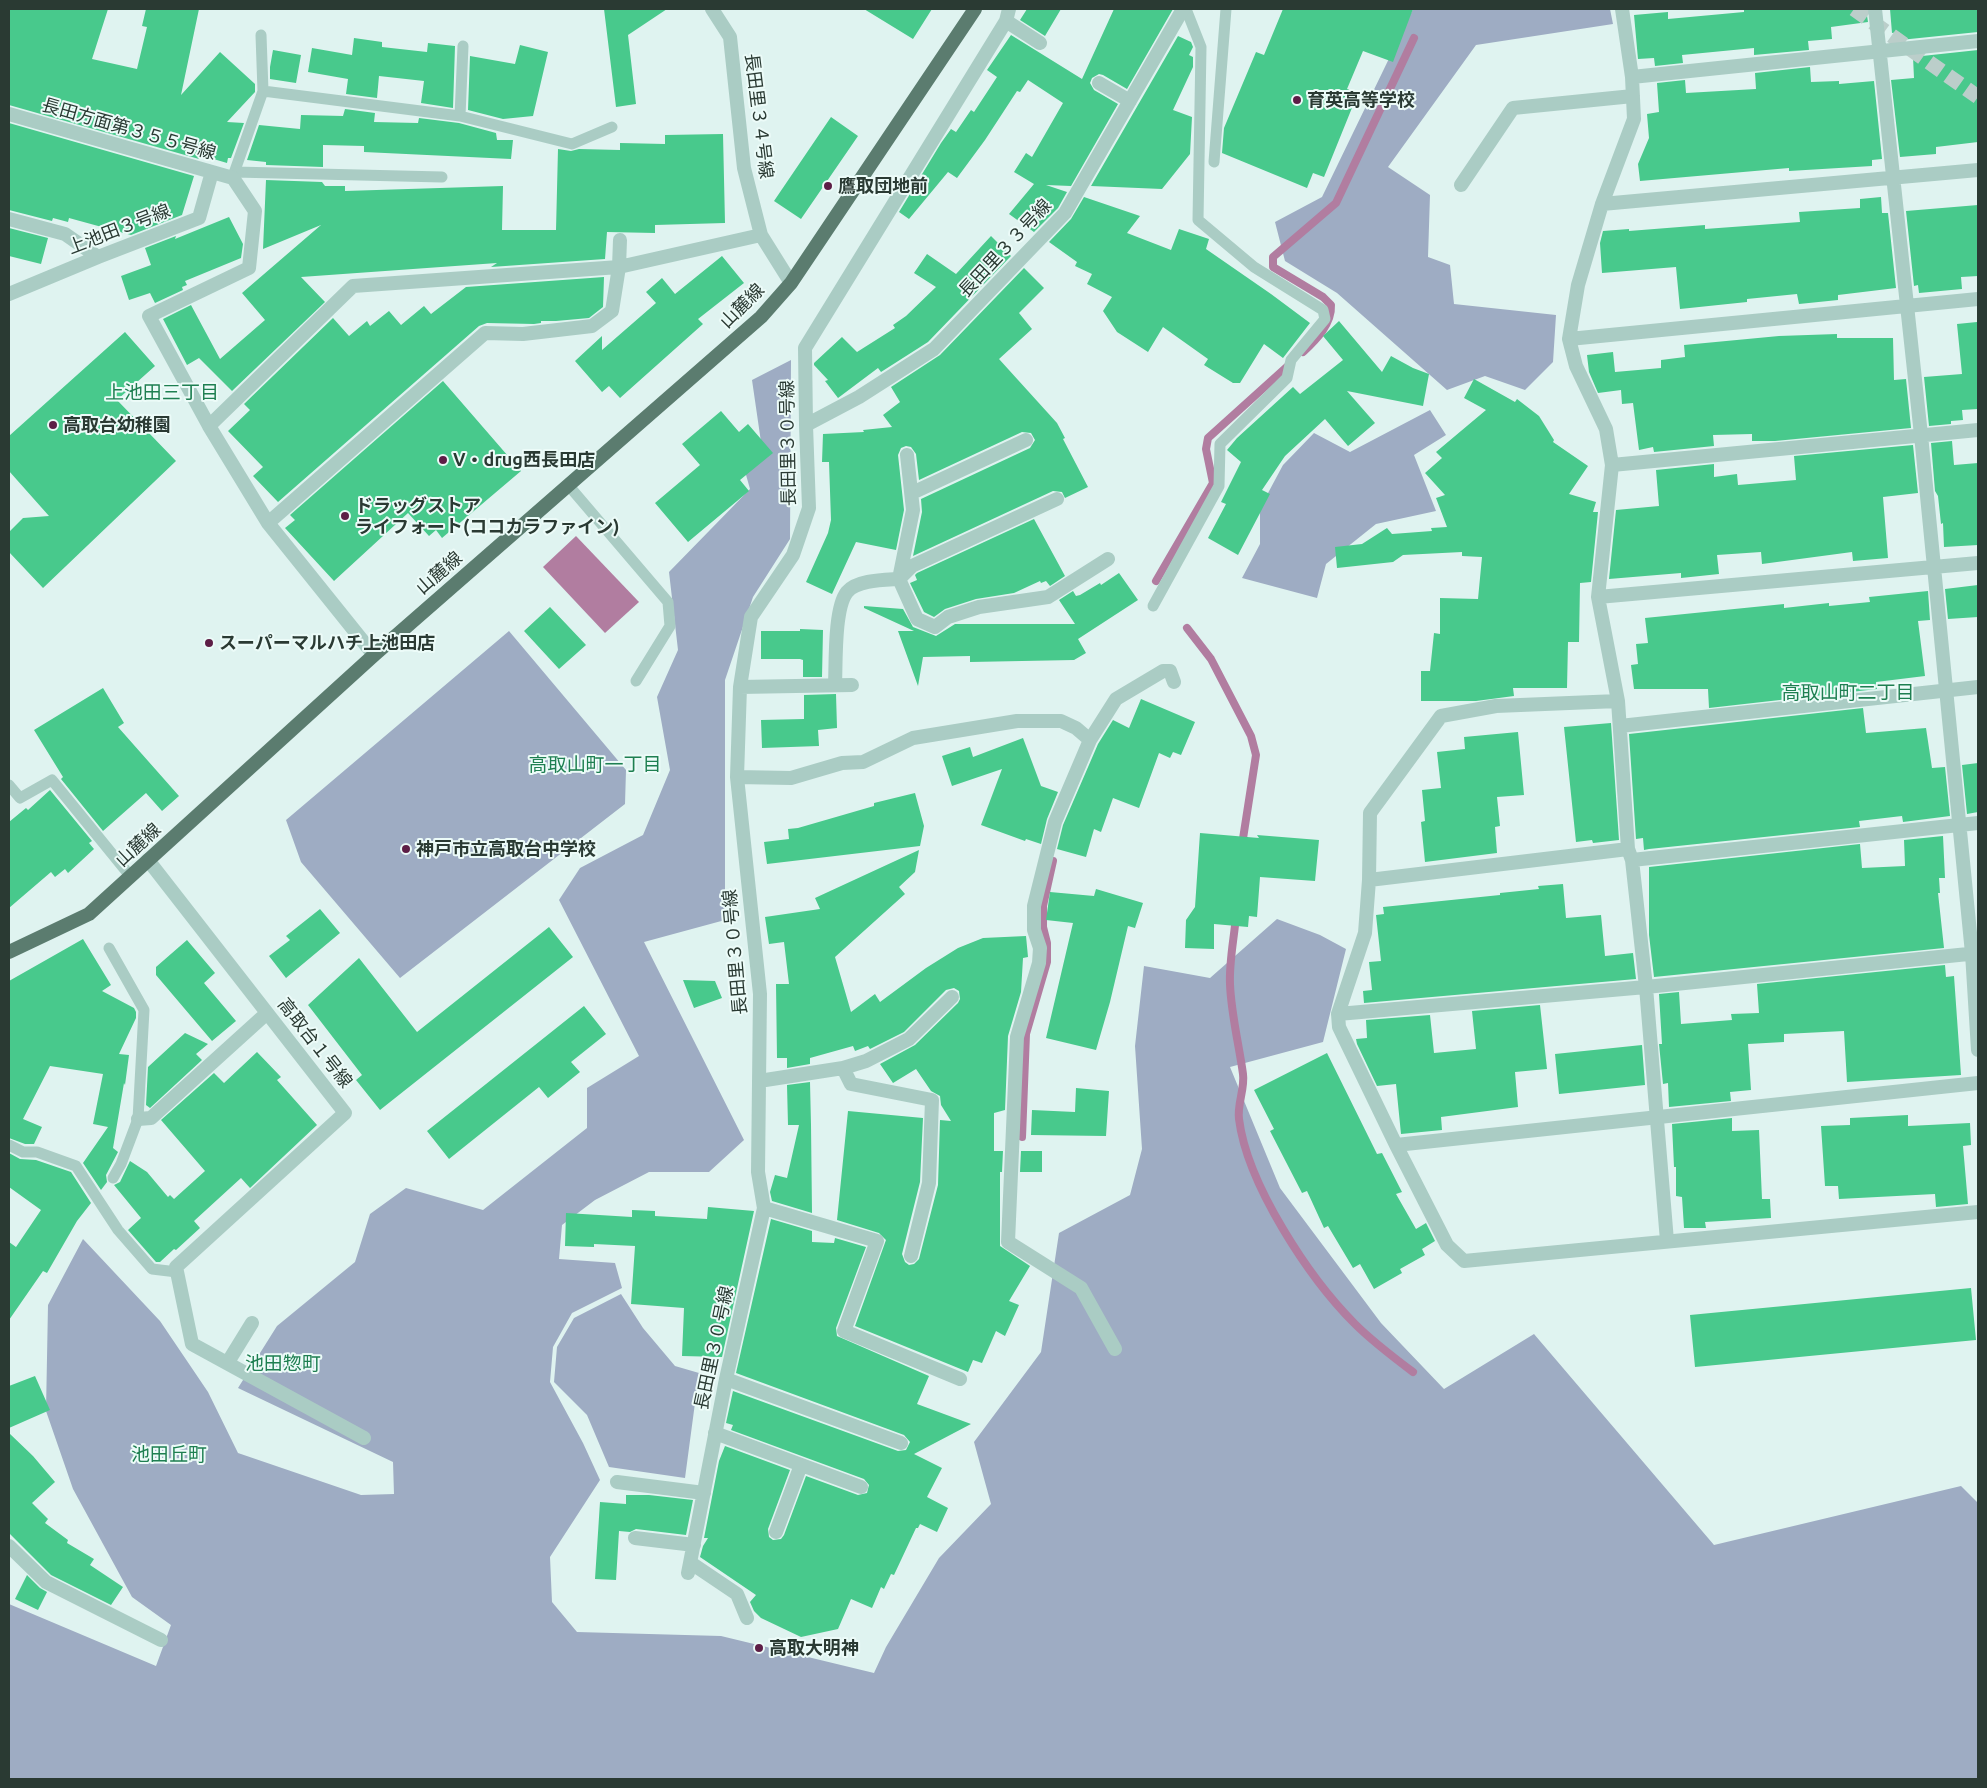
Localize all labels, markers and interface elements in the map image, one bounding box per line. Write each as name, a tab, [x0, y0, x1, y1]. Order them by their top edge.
street label: 長田里３４号線	[741, 52, 777, 180]
place label: 育英高等学校	[1307, 89, 1415, 111]
street label: 長田方面第３５５号線	[40, 94, 218, 164]
marker: 育英高等学校	[1291, 94, 1303, 106]
place label: 鷹取団地前	[838, 175, 928, 197]
marker: 鷹取団地前	[822, 180, 834, 192]
street label: 長田里３３号線	[954, 195, 1056, 301]
street label: 上池田３号線	[65, 200, 173, 258]
street label: 山麓線	[715, 279, 769, 333]
street label: 長田里３０号線	[776, 380, 800, 506]
district label: 上池田三丁目	[105, 382, 219, 404]
place label: 高取台幼稚園	[63, 414, 171, 436]
marker: 高取台幼稚園	[47, 419, 59, 431]
place label: V・drug西長田店	[453, 449, 595, 471]
marker: V・drug西長田店	[437, 454, 449, 466]
place label: ドラッグストア ライフォート(ココカラファイン)	[355, 495, 619, 538]
marker: ドラッグストア ライフォート(ココカラファイン)	[339, 510, 351, 522]
street label: 山麓線	[412, 547, 466, 599]
place label: スーパーマルハチ上池田店	[219, 632, 435, 654]
marker: スーパーマルハチ上池田店	[203, 637, 215, 649]
district label: 高取山町二丁目	[1782, 682, 1914, 704]
district label: 高取山町一丁目	[529, 754, 661, 776]
street label: 山麓線	[111, 819, 165, 871]
place label: 神戸市立高取台中学校	[416, 838, 596, 860]
marker: 神戸市立高取台中学校	[400, 843, 412, 855]
street label: 長田里３０号線	[719, 888, 751, 1016]
street label: 高取台１号線	[273, 994, 357, 1092]
street label: 長田里３０号線	[690, 1284, 738, 1412]
district label: 池田惣町	[245, 1353, 321, 1375]
district label: 池田丘町	[131, 1444, 207, 1466]
place label: 高取大明神	[769, 1637, 859, 1659]
marker: 高取大明神	[753, 1642, 765, 1654]

